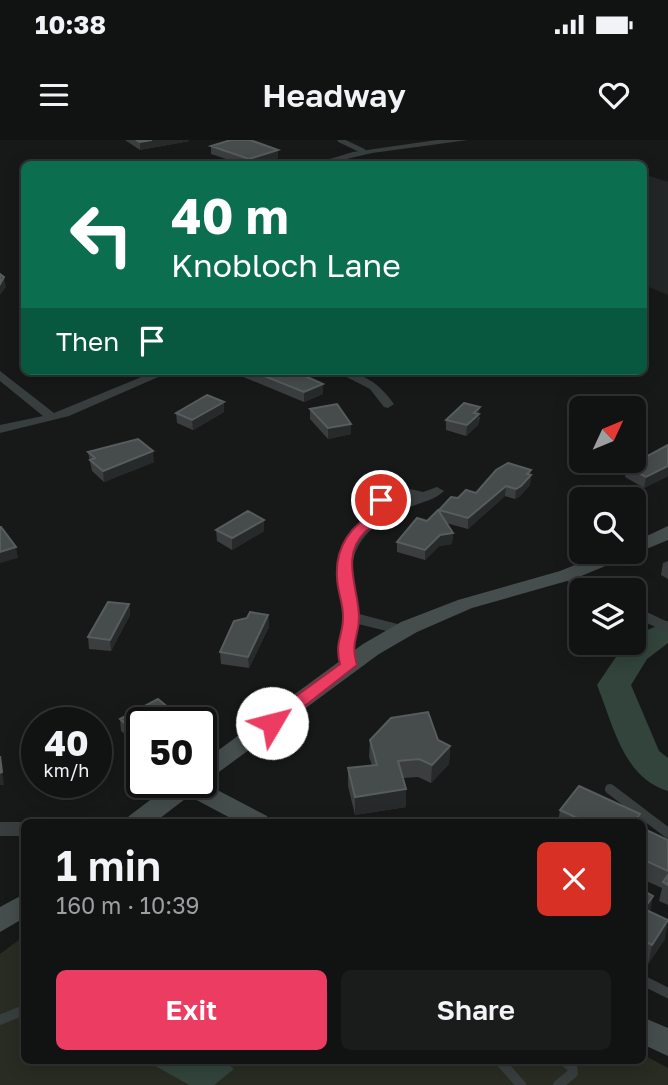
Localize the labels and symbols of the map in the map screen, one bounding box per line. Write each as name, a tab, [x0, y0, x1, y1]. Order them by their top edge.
north arrow	[569, 396, 646, 472]
pin	[351, 470, 411, 530]
position arrow	[235, 686, 309, 760]
speed limit sign: 50	[126, 707, 217, 798]

